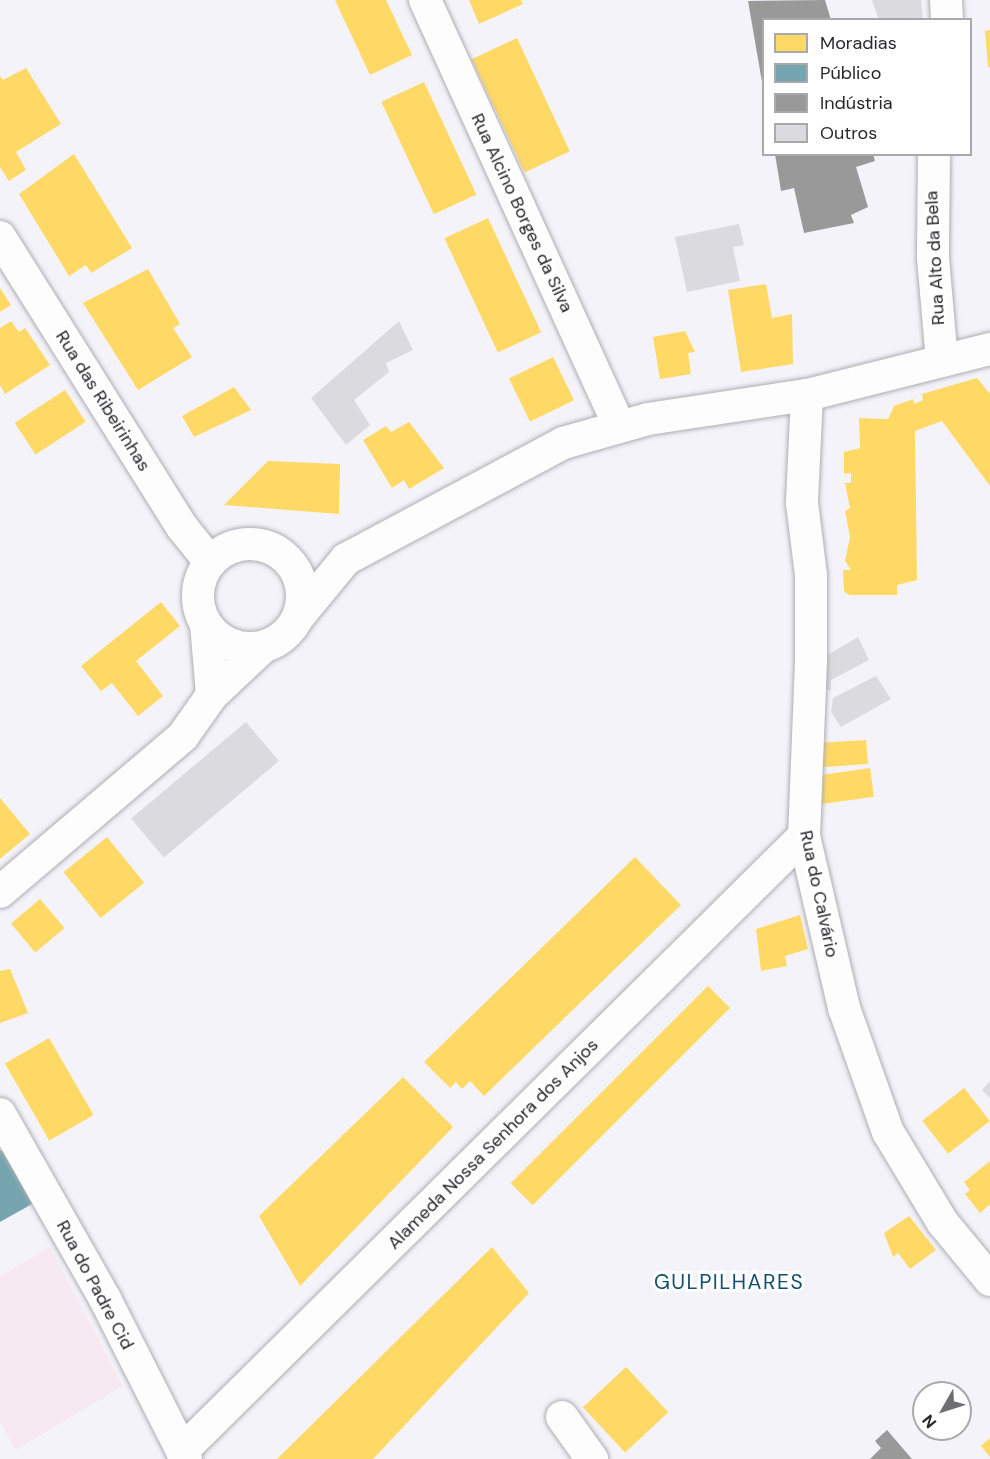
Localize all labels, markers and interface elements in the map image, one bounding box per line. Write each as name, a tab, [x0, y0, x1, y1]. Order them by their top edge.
legend	[762, 18, 972, 156]
text: Moradias	[820, 31, 897, 55]
text: Público	[820, 61, 881, 85]
text: Indústria	[820, 91, 893, 115]
street label: Rua Alcino Borges da Silva	[466, 110, 578, 316]
text: Outros	[820, 121, 877, 145]
street label: Rua Alto da Bela	[921, 190, 949, 326]
street label: Rua das Ribeirinhas	[51, 327, 155, 475]
street label: Rua do Calvário	[795, 828, 843, 960]
street label: Alameda Nossa Senhora dos Anjos	[383, 1034, 603, 1254]
street label: Rua do Padre Cid	[52, 1217, 138, 1353]
district label: GULPILHARES	[654, 1269, 804, 1295]
north arrow	[912, 1381, 972, 1441]
text: N	[917, 1410, 941, 1433]

